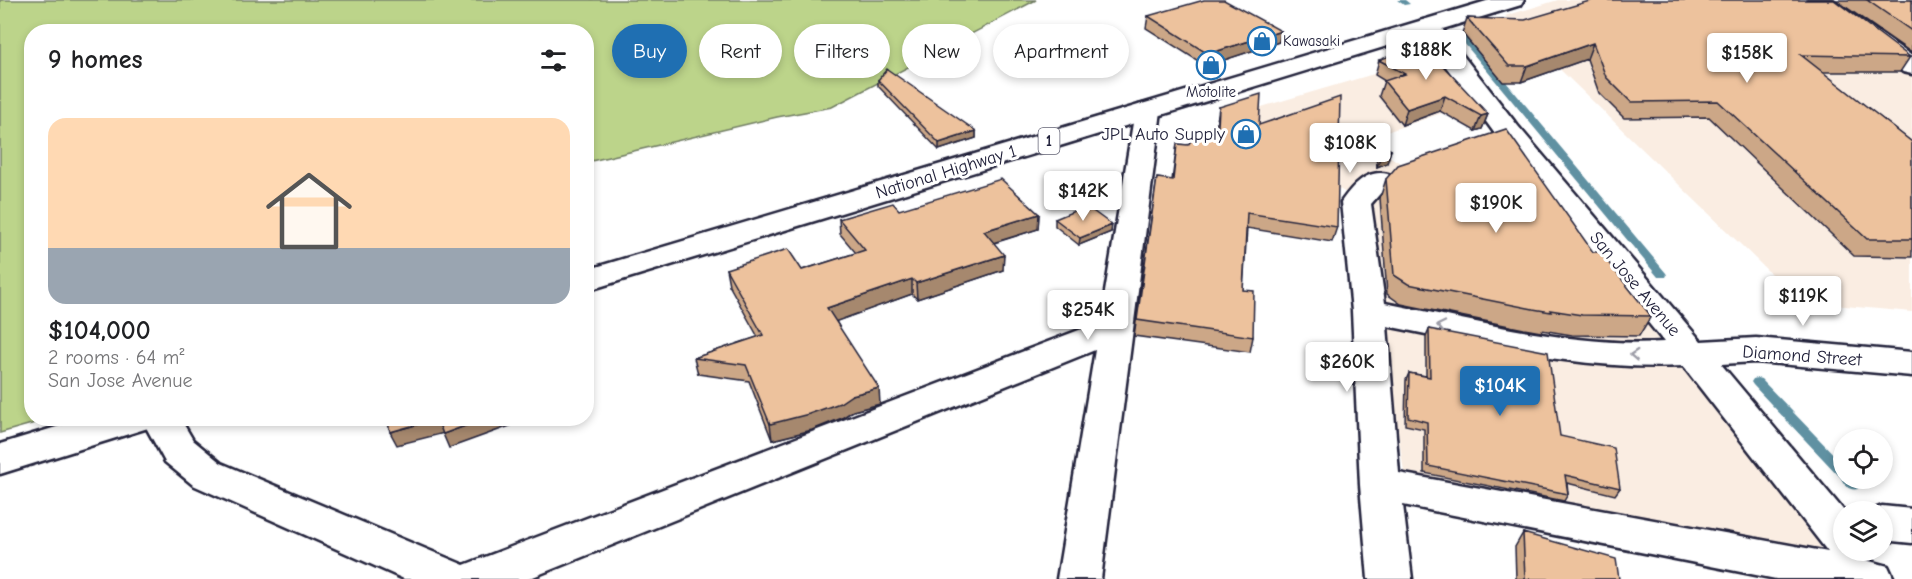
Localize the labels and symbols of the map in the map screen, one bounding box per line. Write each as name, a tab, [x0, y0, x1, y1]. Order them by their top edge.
shop icon: Kawasaki	[1246, 25, 1278, 57]
pin: $188K	[1384, 30, 1468, 81]
place label: Kawasaki	[1283, 32, 1340, 50]
pin: $158K	[1705, 33, 1789, 84]
shop icon: Motolite	[1195, 49, 1227, 81]
place label: Motolite	[1186, 83, 1237, 101]
shop icon: JPL Auto Supply	[1230, 118, 1262, 150]
pin: $108K	[1308, 123, 1392, 174]
place label: JPL Auto Supply	[1102, 124, 1226, 145]
road number: 1	[1038, 128, 1060, 154]
street label: National Highway 1	[873, 141, 1019, 203]
pin: $142K	[1041, 171, 1125, 222]
pin: $190K	[1454, 183, 1538, 234]
street label: San Jose Avenue	[1585, 227, 1685, 341]
pin: $119K	[1761, 276, 1845, 327]
pin: $254K	[1046, 290, 1130, 341]
one-way arrow	[1437, 320, 1447, 333]
street label: Diamond Street	[1742, 341, 1863, 371]
pin: $260K	[1305, 342, 1389, 393]
one-way arrow	[1629, 349, 1638, 362]
pin: $104K	[1458, 366, 1542, 417]

